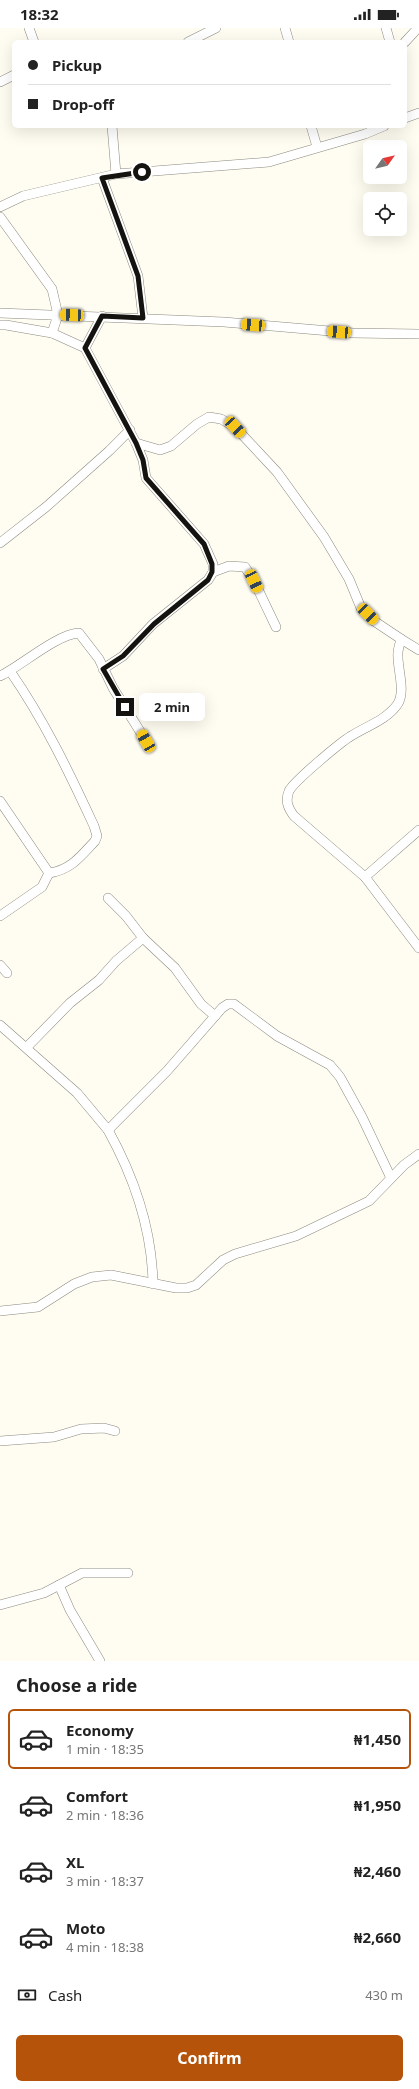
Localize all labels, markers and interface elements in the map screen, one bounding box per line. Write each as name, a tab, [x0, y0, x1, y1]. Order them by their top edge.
text: 18:32	[20, 4, 59, 24]
text: Pickup	[52, 55, 102, 75]
text: Drop-off	[52, 94, 114, 114]
north arrow	[363, 140, 407, 184]
map controls	[363, 140, 407, 236]
route start	[133, 163, 151, 181]
button: locate	[363, 192, 407, 236]
car	[60, 309, 84, 321]
car	[241, 318, 265, 332]
car	[327, 325, 351, 339]
car	[222, 414, 248, 440]
car	[243, 568, 265, 594]
car	[355, 601, 381, 627]
callout: 2 min	[139, 693, 205, 721]
route end	[116, 698, 134, 716]
text: 2 min	[154, 698, 190, 716]
car	[135, 728, 157, 754]
text: Choose a ride	[16, 1673, 137, 1697]
text: Economy	[66, 1720, 134, 1740]
icon: car	[18, 1721, 54, 1757]
text: ₦1,450	[354, 1729, 401, 1749]
text: 1 min · 18:35	[66, 1740, 144, 1758]
text: Comfort	[66, 1786, 128, 1806]
icon: car	[18, 1787, 54, 1823]
text: ₦1,950	[354, 1795, 401, 1815]
text: 2 min · 18:36	[66, 1806, 144, 1824]
text: XL	[66, 1852, 84, 1872]
icon: car	[18, 1853, 54, 1889]
text: ₦2,460	[354, 1861, 401, 1881]
text: 3 min · 18:37	[66, 1872, 144, 1890]
text: Moto	[66, 1918, 105, 1938]
icon: car	[18, 1919, 54, 1955]
text: ₦2,660	[354, 1927, 401, 1947]
text: 4 min · 18:38	[66, 1938, 144, 1956]
icon: cash	[16, 1984, 38, 2006]
text: Cash	[48, 1985, 82, 2005]
text: 430 m	[365, 1986, 403, 2004]
button: Confirm	[16, 2035, 403, 2081]

